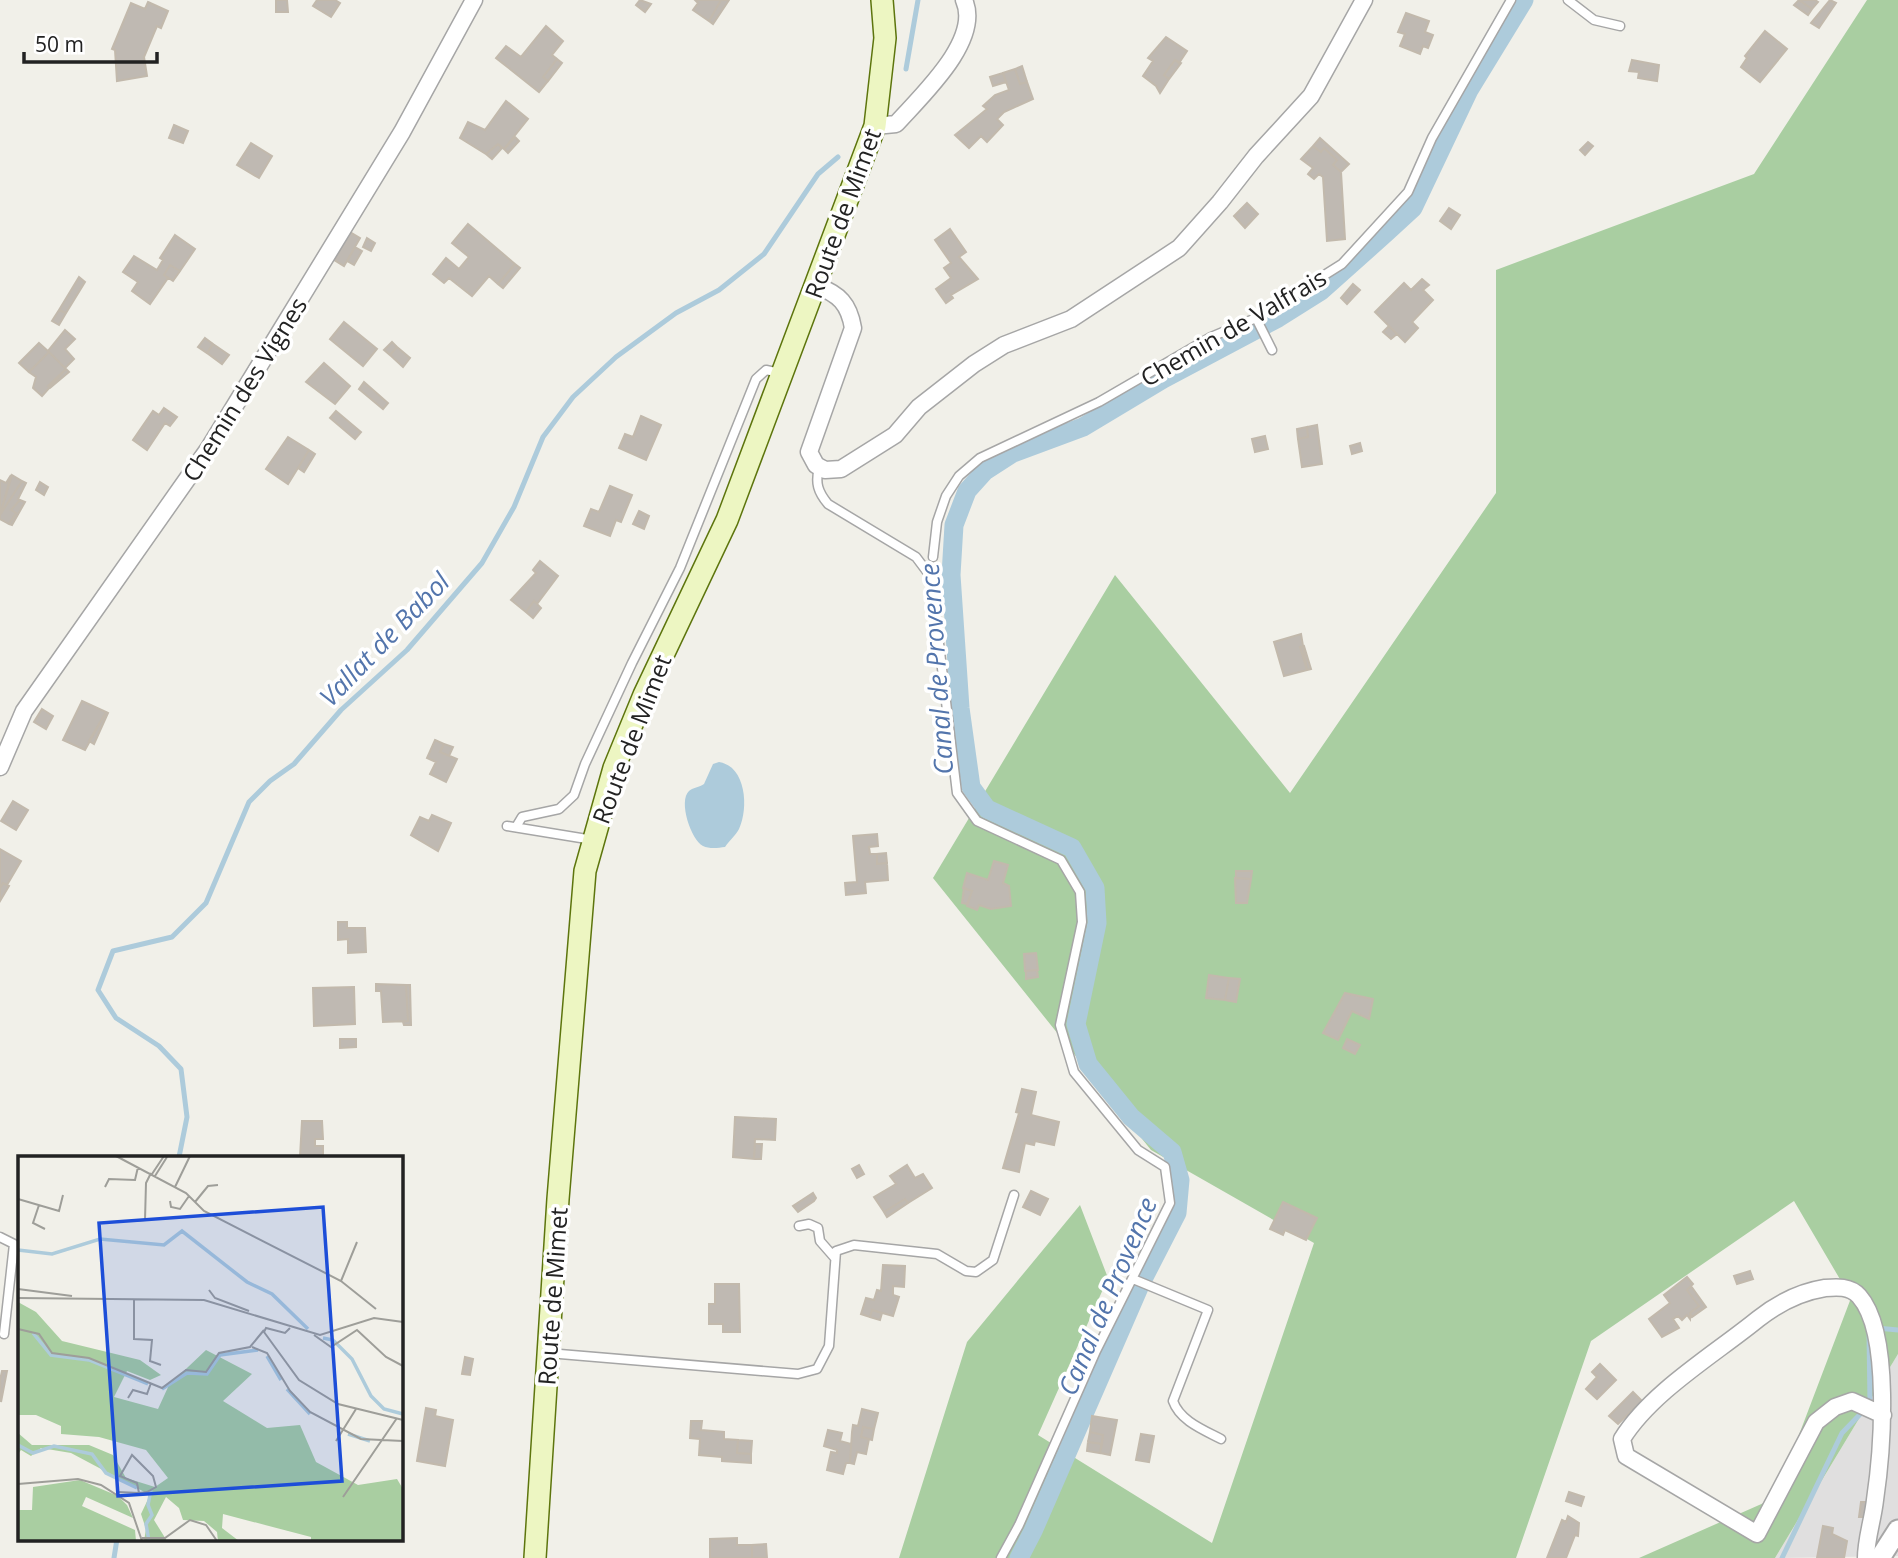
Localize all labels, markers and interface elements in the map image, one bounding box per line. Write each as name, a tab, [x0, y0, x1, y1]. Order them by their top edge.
scale bar	[24, 21, 158, 65]
text: 50 m	[35, 30, 84, 58]
street label: Route de Mimet	[796, 123, 888, 303]
street label: Chemin de Valfrais	[1134, 260, 1332, 394]
street label: Chemin des Vignes	[174, 291, 314, 487]
water label: Canal de Provence	[911, 562, 961, 776]
water label: Vallat de Babol	[311, 563, 458, 714]
street label: Route de Mimet	[584, 650, 678, 828]
inset map	[18, 1156, 402, 1540]
water label: Canal de Provence	[1049, 1191, 1165, 1401]
street label: Route de Mimet	[529, 1206, 575, 1386]

